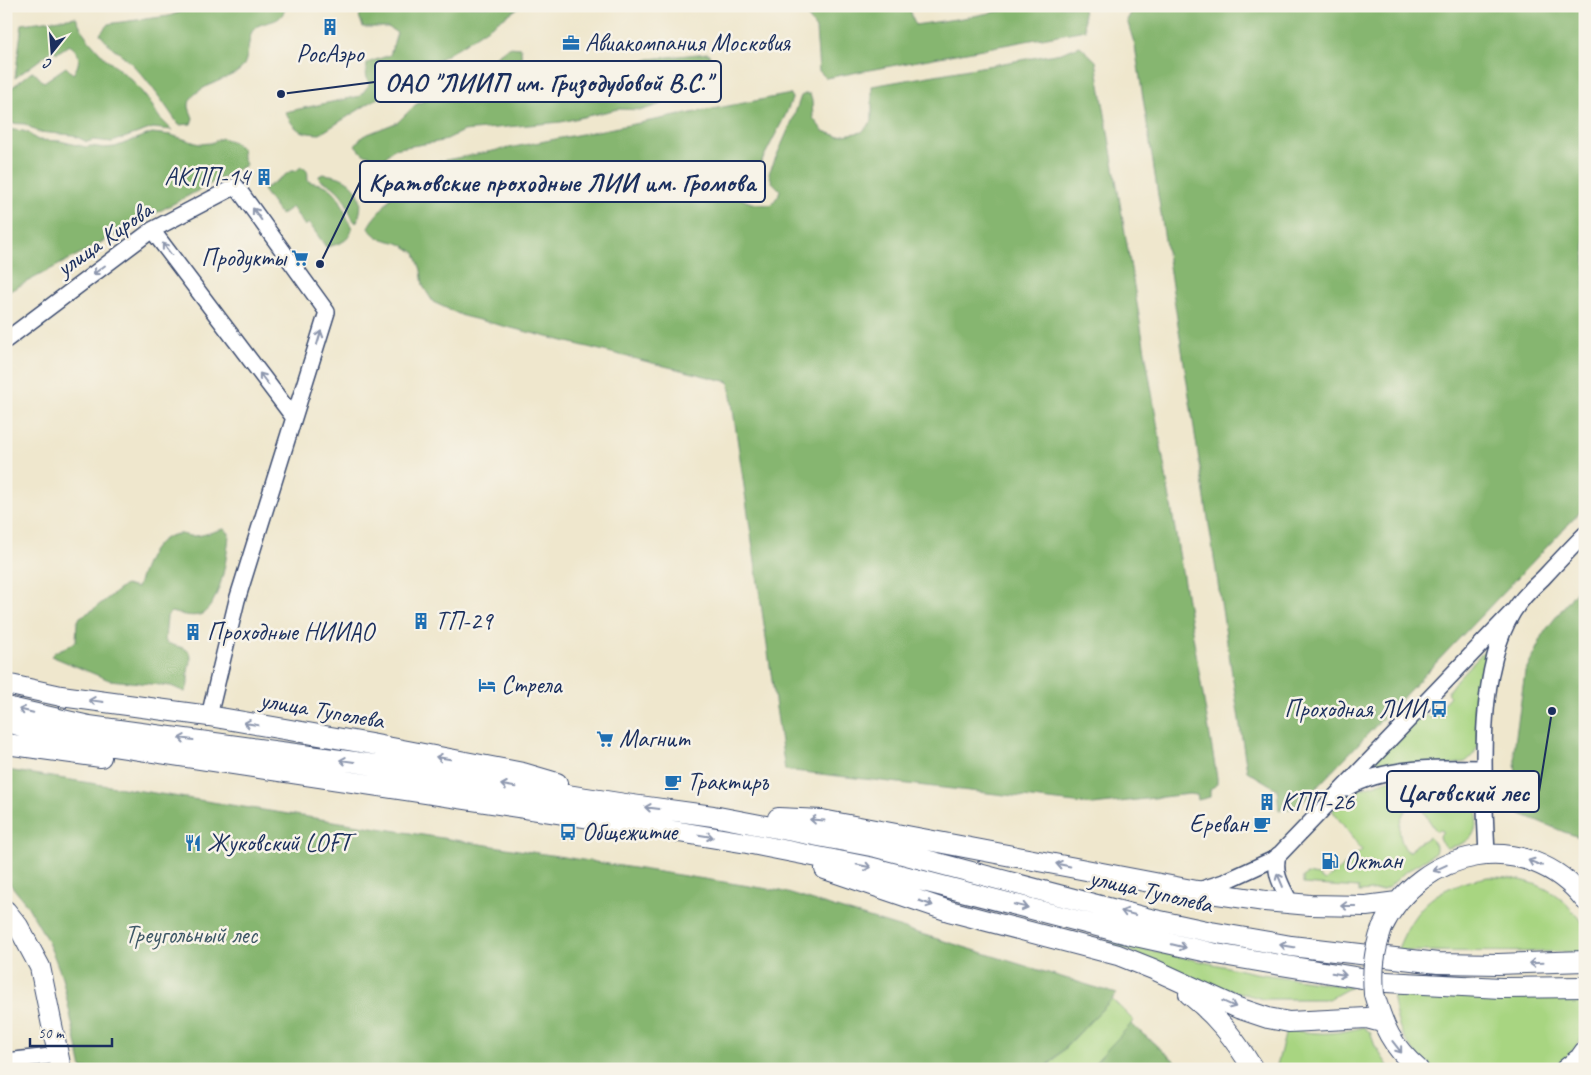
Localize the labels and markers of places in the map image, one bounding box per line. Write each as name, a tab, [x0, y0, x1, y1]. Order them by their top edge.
building icon: РосАэро	[320, 17, 340, 37]
place label: Авиакомпания Московия	[585, 27, 791, 59]
office icon: Авиакомпания Московия	[561, 33, 581, 53]
place label: РосАэро	[296, 38, 365, 70]
callout: ОАО "ЛИИП им. Гризодубовой В.С."	[375, 61, 721, 102]
place label: АКПП-14	[164, 161, 253, 193]
callout: Кратовские проходные ЛИИ им. Громова	[360, 161, 765, 202]
building icon: АКПП-14	[254, 167, 274, 187]
place label: Продукты	[201, 242, 288, 274]
supermarket icon: Продукты	[290, 248, 310, 268]
place label: ТП-29	[435, 605, 494, 637]
building icon: ТП-29	[411, 611, 431, 631]
place label: Проходные НИИАО	[207, 616, 376, 648]
building icon: Проходные НИИАО	[183, 622, 203, 642]
place label: Стрела	[501, 669, 563, 701]
hotel icon: Стрела	[477, 675, 497, 695]
place label: Проходная ЛИИ	[1284, 693, 1430, 725]
bus stop icon: Проходная ЛИИ	[1429, 699, 1449, 719]
place label: Магнит	[619, 723, 691, 755]
supermarket icon: Магнит	[595, 729, 615, 749]
place label: Трактиръ	[687, 766, 770, 798]
callout: Цаговский лес	[1387, 771, 1539, 812]
cafe icon: Трактиръ	[663, 772, 683, 792]
place label: КПП-26	[1281, 786, 1355, 818]
building icon: КПП-26	[1257, 792, 1277, 812]
place label: Ереван	[1189, 808, 1250, 840]
cafe icon: Ереван	[1252, 814, 1272, 834]
place label: Общежитие	[582, 816, 679, 848]
bus stop icon: Общежитие	[558, 822, 578, 842]
place label: Жуковский LOFT	[207, 827, 357, 859]
restaurant icon: Жуковский LOFT	[183, 833, 203, 853]
place label: Октан	[1344, 845, 1404, 877]
fuel station icon: Октан	[1320, 851, 1340, 871]

